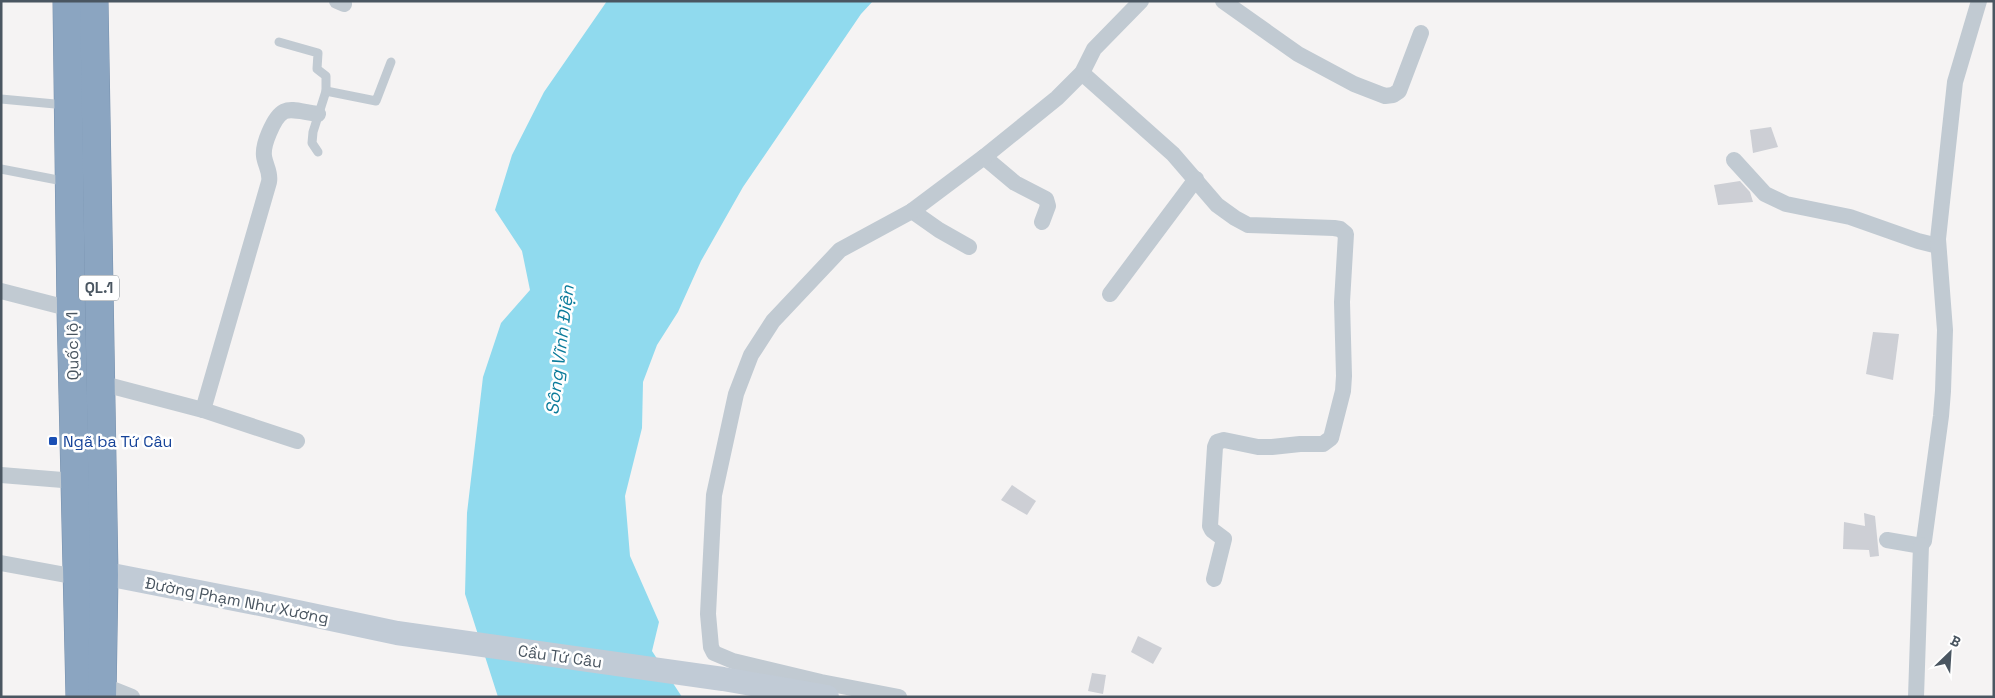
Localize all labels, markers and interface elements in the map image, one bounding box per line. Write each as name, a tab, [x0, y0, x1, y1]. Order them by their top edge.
road number: QL.1	[79, 276, 119, 300]
water label: Sông Vĩnh Điện	[540, 283, 579, 416]
street label: Quốc lộ 1	[61, 311, 84, 381]
place label: Ngã ba Tứ Câu	[63, 431, 172, 452]
marker: Ngã ba Tứ Câu	[47, 435, 59, 447]
street label: Đường Phạm Như Xương	[143, 572, 331, 629]
north arrow	[1925, 628, 1975, 678]
text: B	[1947, 631, 1964, 651]
street label: Cầu Tứ Câu	[517, 640, 603, 673]

